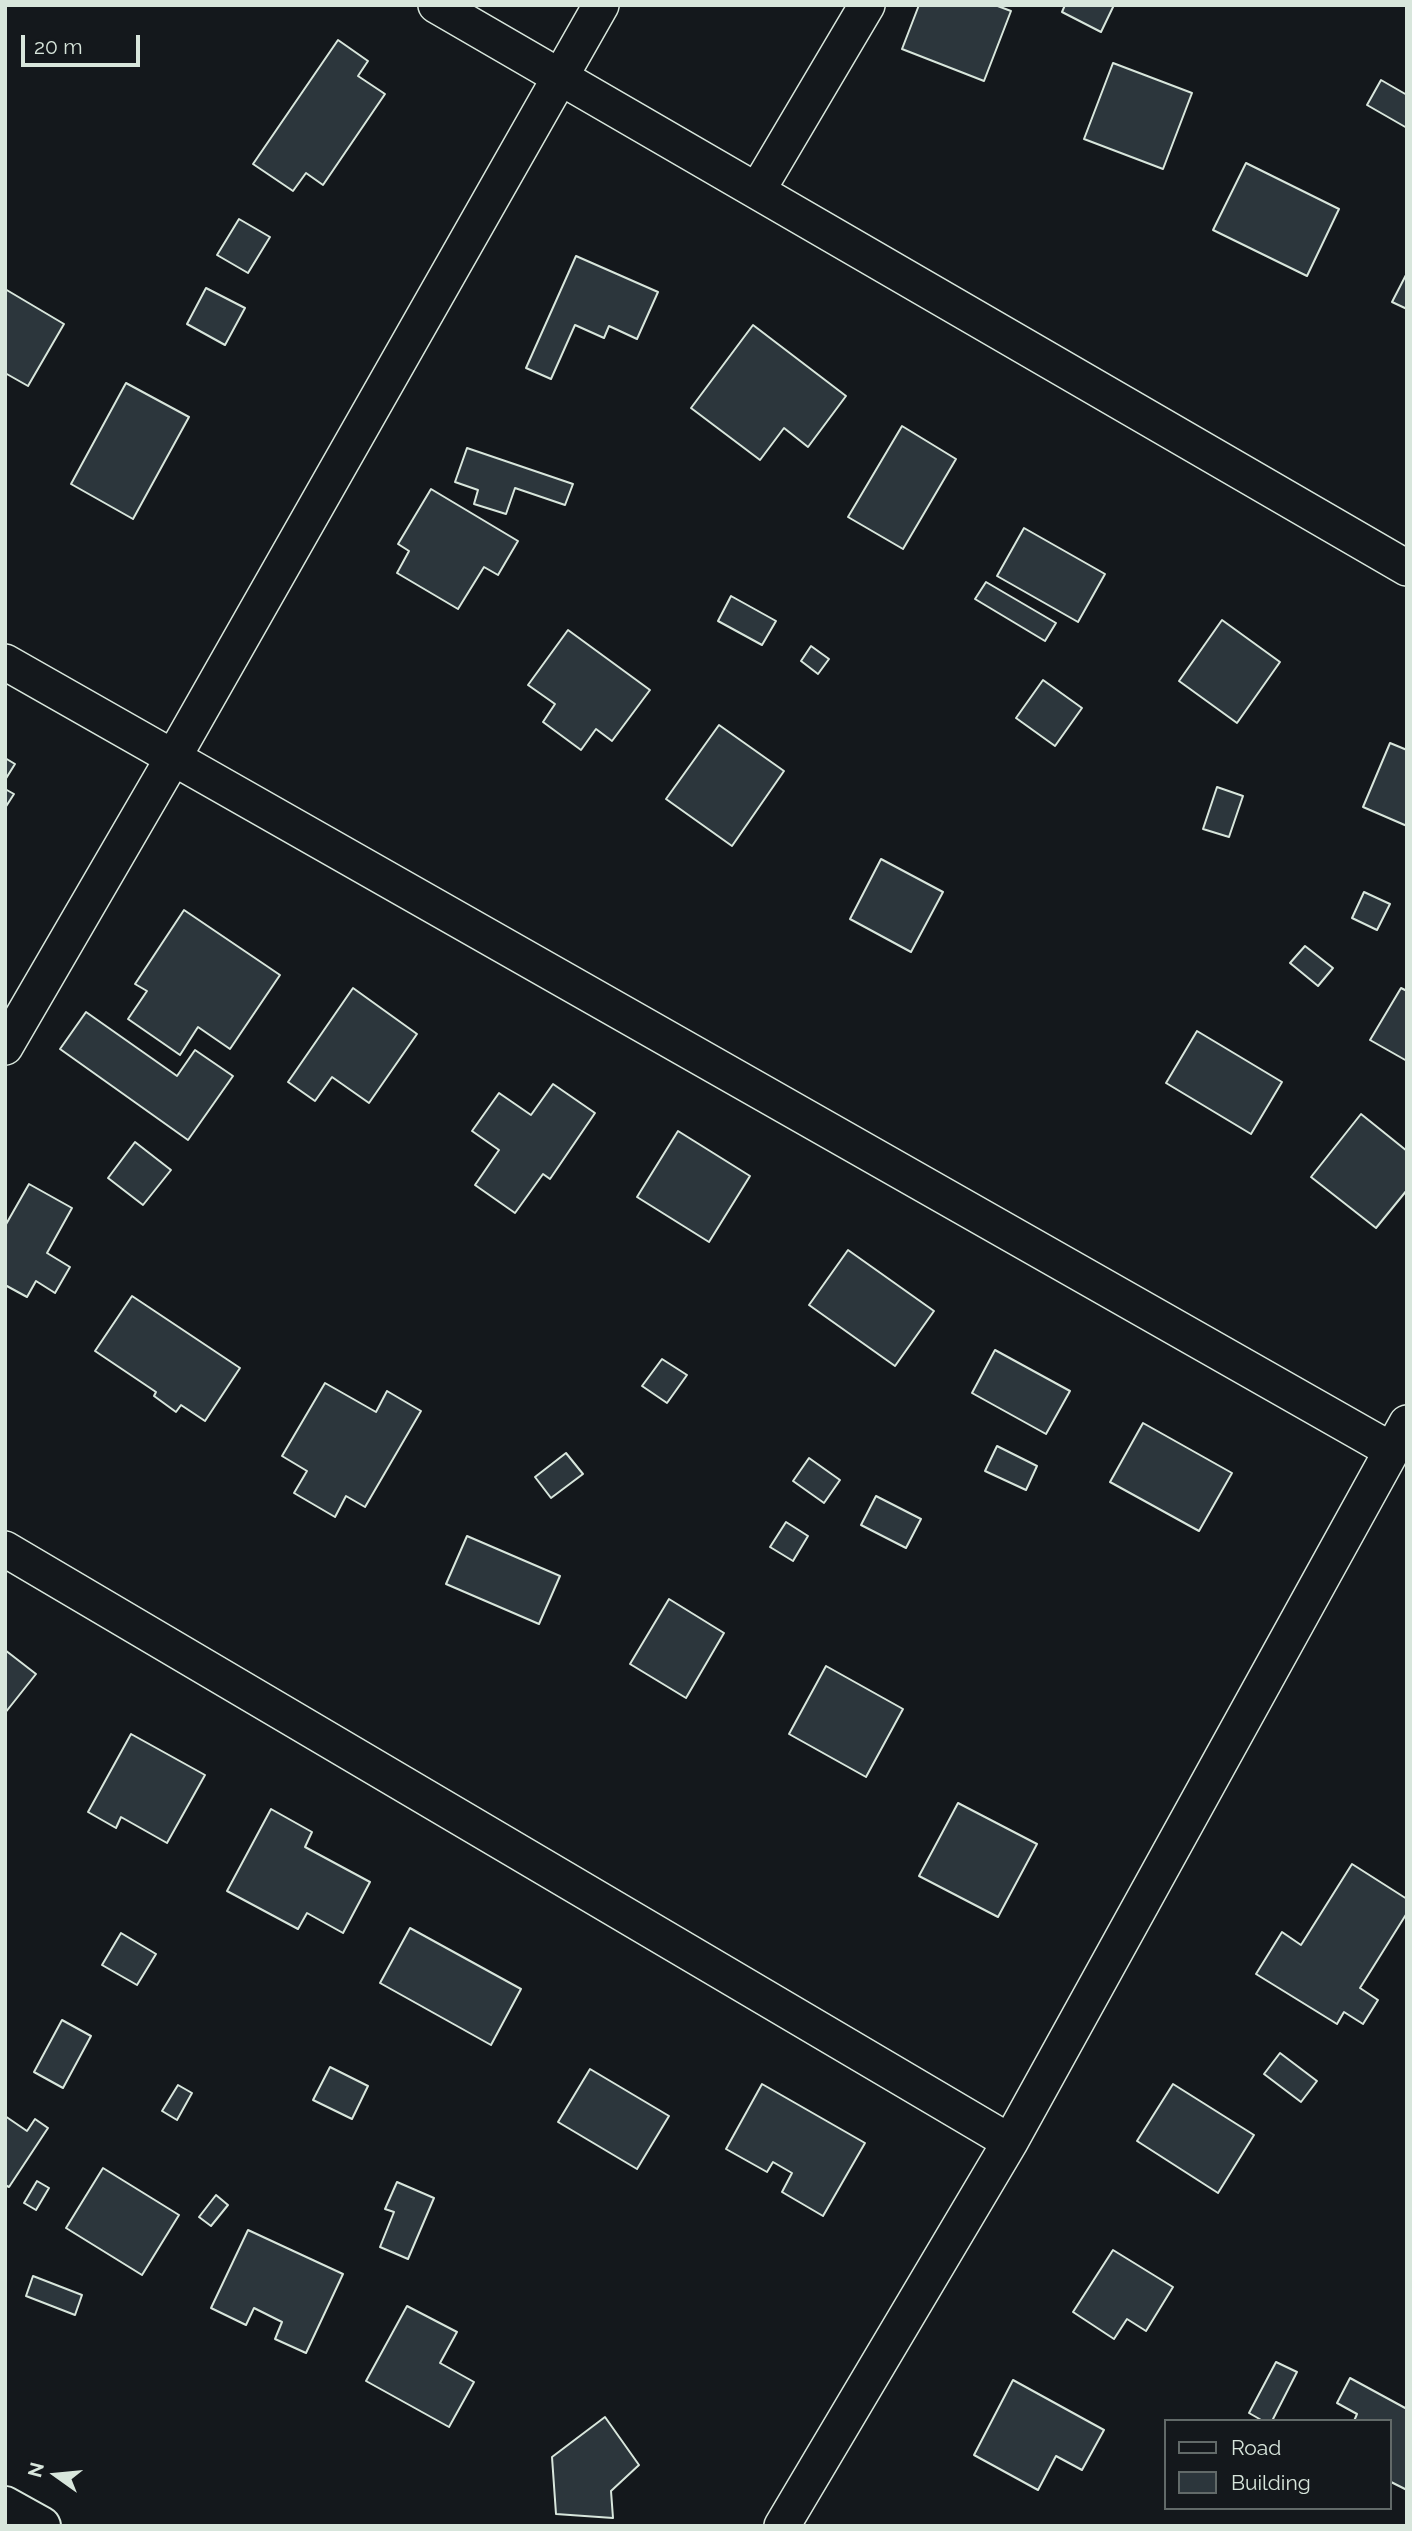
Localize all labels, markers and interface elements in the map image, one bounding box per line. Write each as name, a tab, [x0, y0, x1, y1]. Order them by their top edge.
scale bar	[24, 21, 144, 65]
text: 20 m	[34, 34, 82, 59]
legend	[1164, 2419, 1391, 2510]
text: Road	[1231, 2435, 1281, 2460]
north arrow	[21, 2440, 91, 2510]
text: N	[23, 2460, 48, 2479]
text: Building	[1231, 2470, 1311, 2495]

